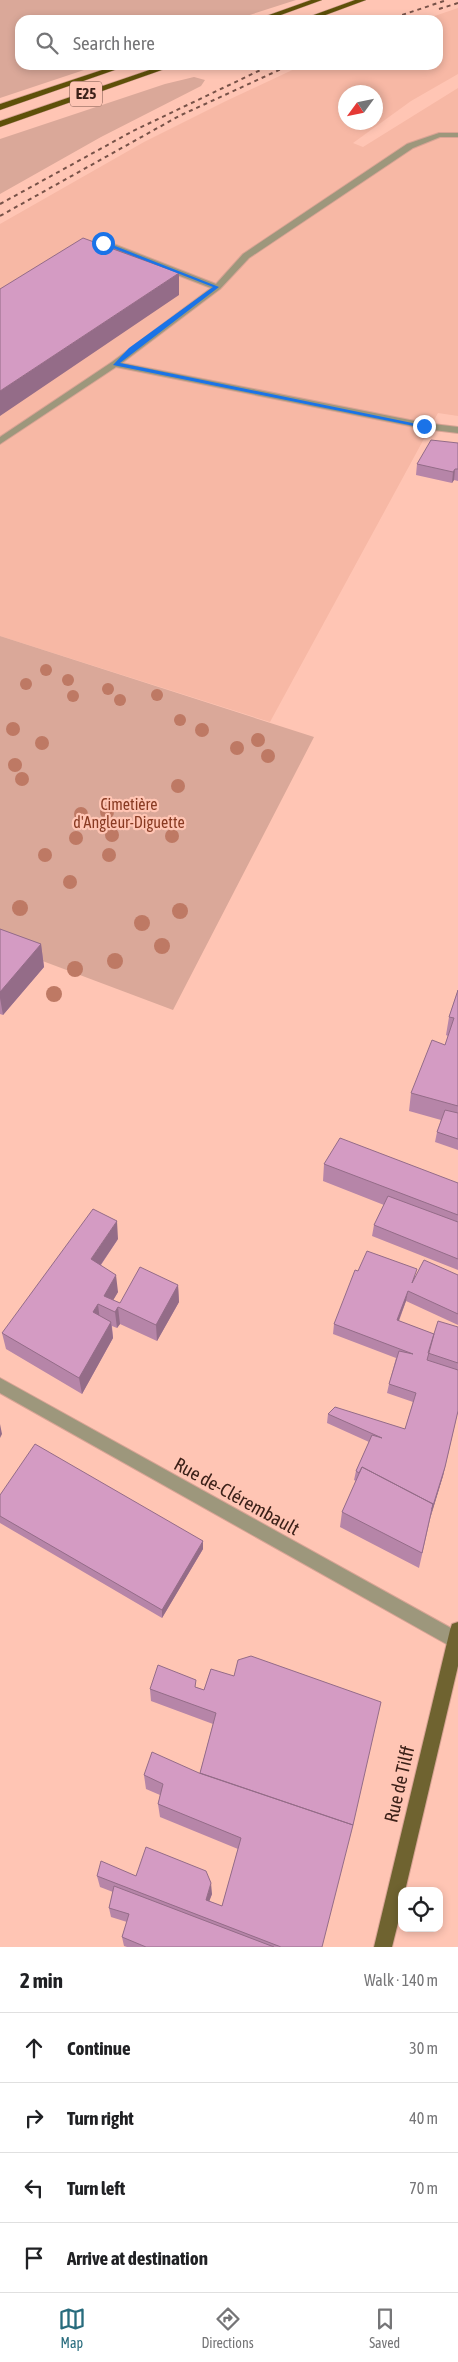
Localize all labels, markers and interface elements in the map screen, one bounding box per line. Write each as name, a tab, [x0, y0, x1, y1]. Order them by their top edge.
search box	[15, 15, 443, 70]
icon: search	[33, 29, 61, 57]
text: Search here	[73, 32, 155, 54]
road number: E25	[70, 82, 102, 106]
north arrow	[338, 85, 383, 130]
route start	[92, 232, 115, 255]
route end	[413, 415, 436, 438]
park label: Cimetière d'Angleur-Diguette	[73, 795, 185, 832]
street label: Rue de-Clérembault	[171, 1453, 303, 1539]
street label: Rue de Tilff	[380, 1743, 419, 1824]
map controls	[398, 1887, 443, 1932]
button: locate	[398, 1887, 443, 1932]
text: 2 min	[20, 1968, 63, 1992]
text: Walk · 140 m	[364, 1971, 438, 1989]
icon: ahead	[20, 2034, 48, 2062]
text: Continue	[67, 2037, 131, 2059]
text: 30 m	[409, 2039, 438, 2057]
icon: right	[20, 2104, 48, 2132]
text: Turn right	[67, 2107, 134, 2129]
text: 40 m	[409, 2109, 438, 2127]
icon: left	[20, 2174, 48, 2202]
text: Turn left	[67, 2177, 125, 2199]
text: 70 m	[409, 2179, 438, 2197]
icon: arrive	[20, 2244, 48, 2272]
text: Arrive at destination	[67, 2247, 208, 2269]
tab: Map	[58, 2305, 86, 2351]
tab: Directions	[201, 2305, 254, 2351]
tab: Saved	[369, 2305, 400, 2351]

